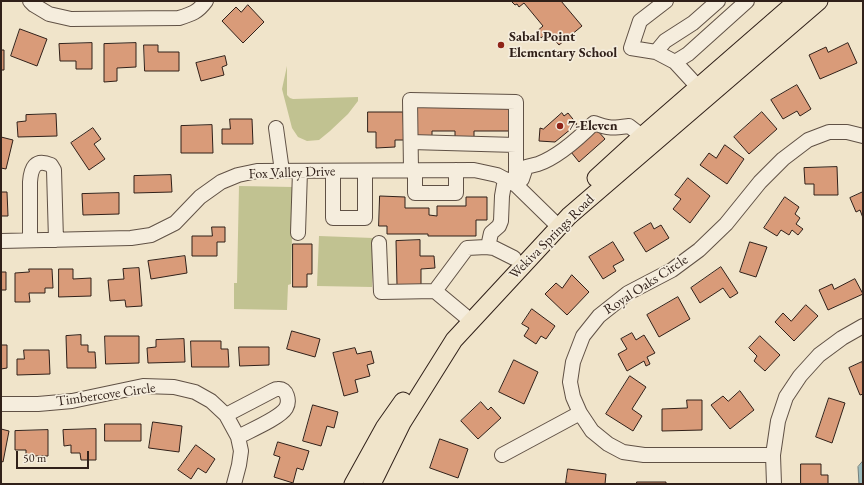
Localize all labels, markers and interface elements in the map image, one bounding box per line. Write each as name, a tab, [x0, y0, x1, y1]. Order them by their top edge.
place label: Sabal Point Elementary School	[509, 29, 617, 62]
marker: Sabal Point Elementary School	[496, 40, 506, 50]
place label: 7-Eleven	[568, 118, 618, 134]
marker: 7-Eleven	[555, 121, 565, 131]
street label: Fox Valley Drive	[248, 163, 336, 183]
street label: Wekiva Springs Road	[506, 191, 598, 283]
street label: Royal Oaks Circle	[601, 252, 691, 318]
street label: Timbercove Circle	[55, 380, 157, 410]
scale bar	[18, 443, 91, 469]
text: 50 m	[23, 450, 46, 466]

